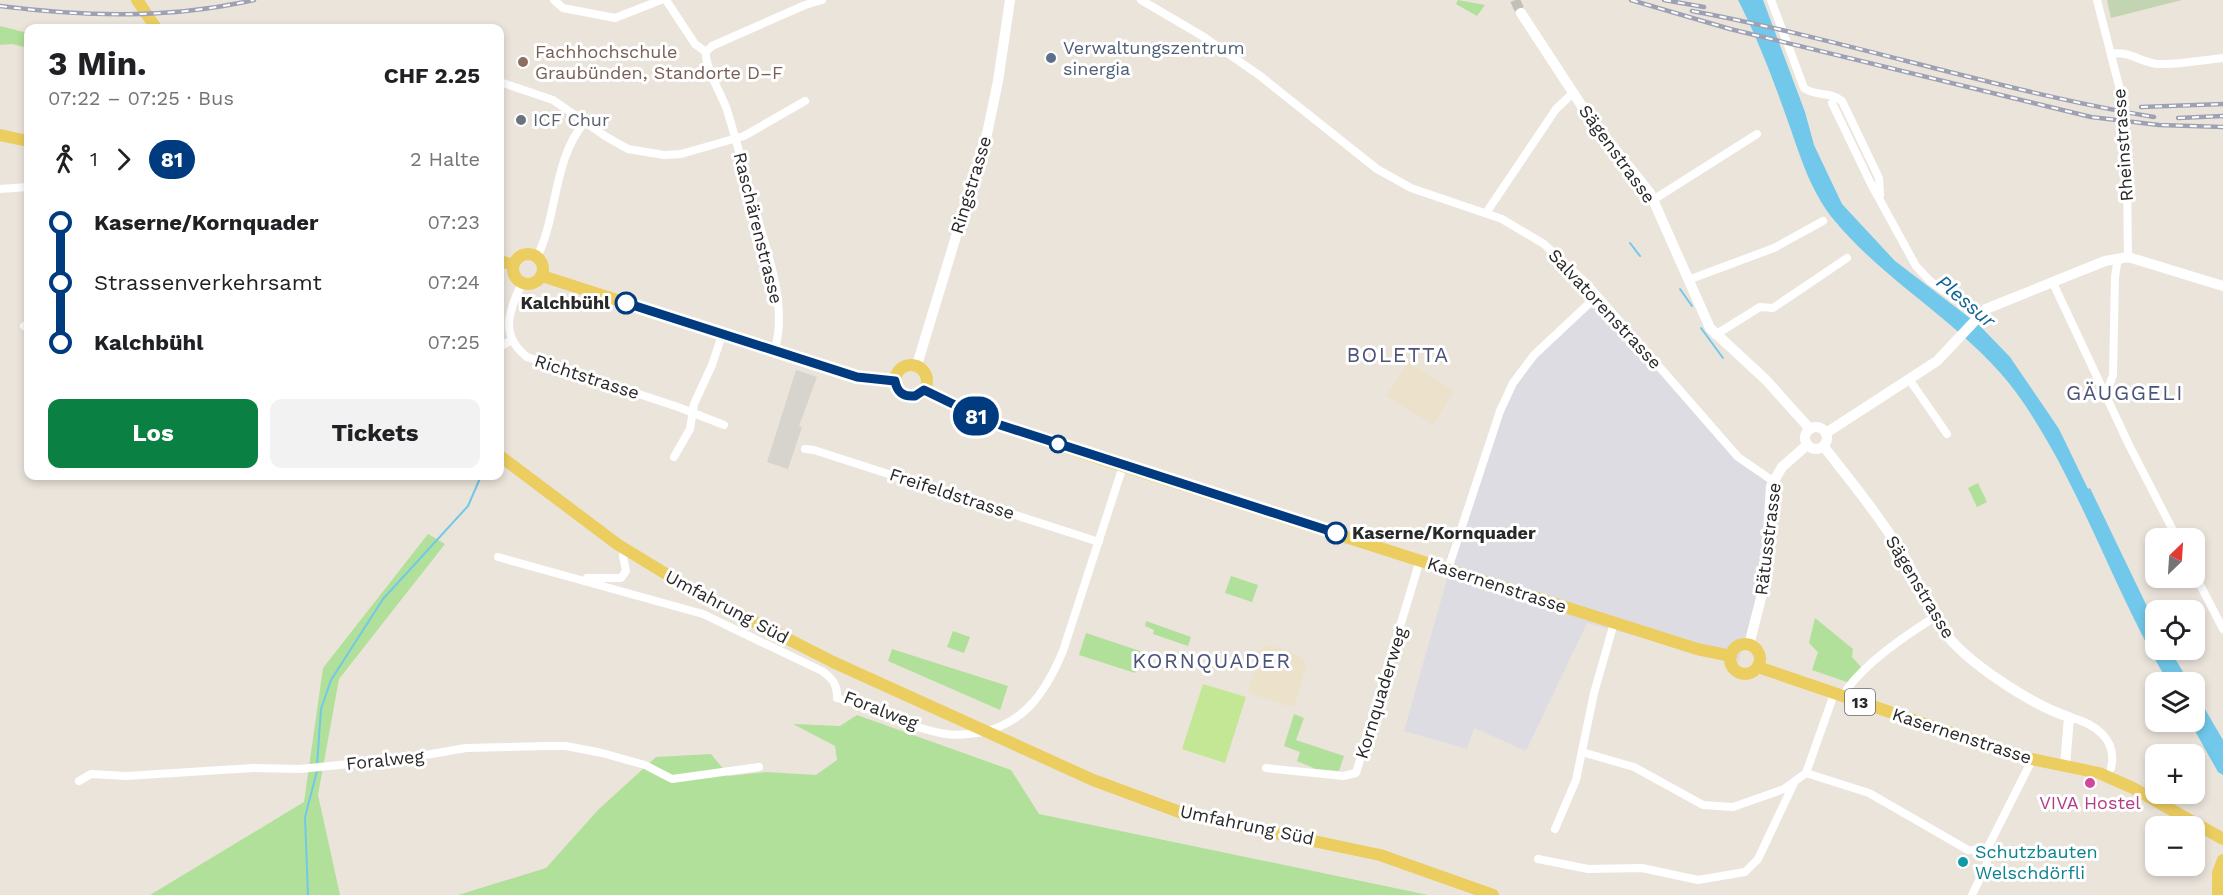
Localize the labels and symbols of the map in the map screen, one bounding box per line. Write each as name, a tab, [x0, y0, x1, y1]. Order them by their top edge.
place label: Verwaltungszentrum sinergia	[1063, 37, 1245, 79]
place label: Fachhochschule Graubünden, Standorte D–F	[535, 41, 783, 83]
marker: Verwaltungszentrum sinergia	[1044, 51, 1058, 65]
marker: Fachhochschule Graubünden, Standorte D–F	[516, 55, 530, 69]
street label: Rheinstrasse	[2108, 88, 2137, 202]
street label: Sägenstrasse	[1575, 100, 1660, 207]
place label: ICF Chur	[533, 109, 609, 130]
marker: ICF Chur	[514, 113, 528, 127]
street label: Ringstrasse	[946, 133, 995, 236]
street label: Raschärenstrasse	[730, 150, 787, 306]
street label: Salvatorenstrasse	[1544, 244, 1666, 373]
water label: Plessur	[1932, 269, 2001, 333]
place label: Kalchbühl	[520, 292, 610, 313]
marker: Kalchbühl	[615, 292, 637, 314]
district label: BOLETTA	[1346, 342, 1450, 367]
street label: Richtstrasse	[532, 350, 642, 403]
district label: GÄUGGELI	[2066, 380, 2184, 405]
line badge: 81	[949, 396, 1003, 436]
unlabelled marker	[1049, 435, 1067, 453]
street label: Freifeldstrasse	[887, 463, 1017, 524]
street label: Rätusstrasse	[1750, 481, 1785, 597]
marker: Kaserne/Kornquader	[1325, 522, 1347, 544]
place label: Kaserne/Kornquader	[1352, 522, 1536, 543]
north arrow	[2145, 528, 2205, 588]
street label: Sägenstrasse	[1881, 531, 1959, 642]
street label: Kasernenstrasse	[1425, 552, 1569, 617]
street label: Umfahrung Süd	[662, 565, 793, 648]
street label: Kornquaderweg	[1351, 624, 1411, 761]
district label: KORNQUADER	[1132, 648, 1292, 673]
street label: Foralweg	[841, 686, 922, 733]
road number: 13	[1845, 689, 1875, 715]
street label: Kasernenstrasse	[1890, 703, 2034, 768]
street label: Foralweg	[345, 745, 425, 774]
marker: VIVA Hostel	[2083, 776, 2097, 790]
place label: VIVA Hostel	[2039, 792, 2141, 813]
street label: Umfahrung Süd	[1178, 800, 1316, 849]
place label: Schutzbauten Welschdörfli	[1975, 841, 2098, 883]
marker: Schutzbauten Welschdörfli	[1956, 855, 1970, 869]

